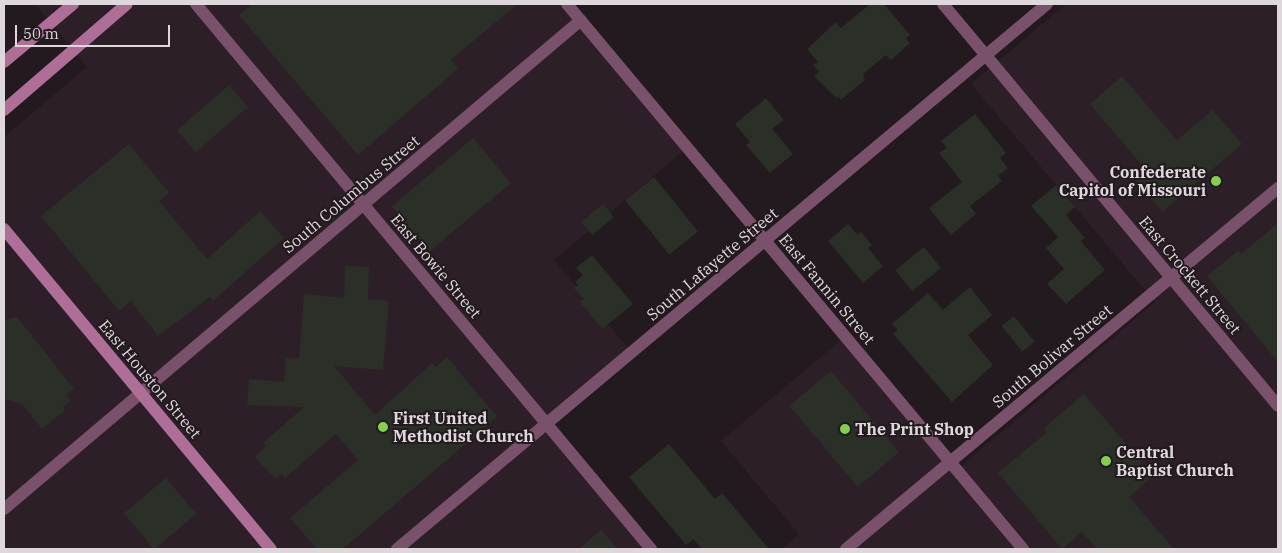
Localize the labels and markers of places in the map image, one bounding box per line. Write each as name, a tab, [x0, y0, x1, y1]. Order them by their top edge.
place label: Confederate Capitol of Missouri	[1059, 162, 1206, 200]
marker: Confederate Capitol of Missouri	[1210, 175, 1222, 187]
place label: First United Methodist Church	[393, 408, 534, 446]
place label: The Print Shop	[855, 419, 974, 439]
marker: First United Methodist Church	[377, 421, 389, 433]
marker: The Print Shop	[839, 423, 851, 435]
place label: Central Baptist Church	[1116, 442, 1234, 480]
marker: Central Baptist Church	[1100, 455, 1112, 467]

